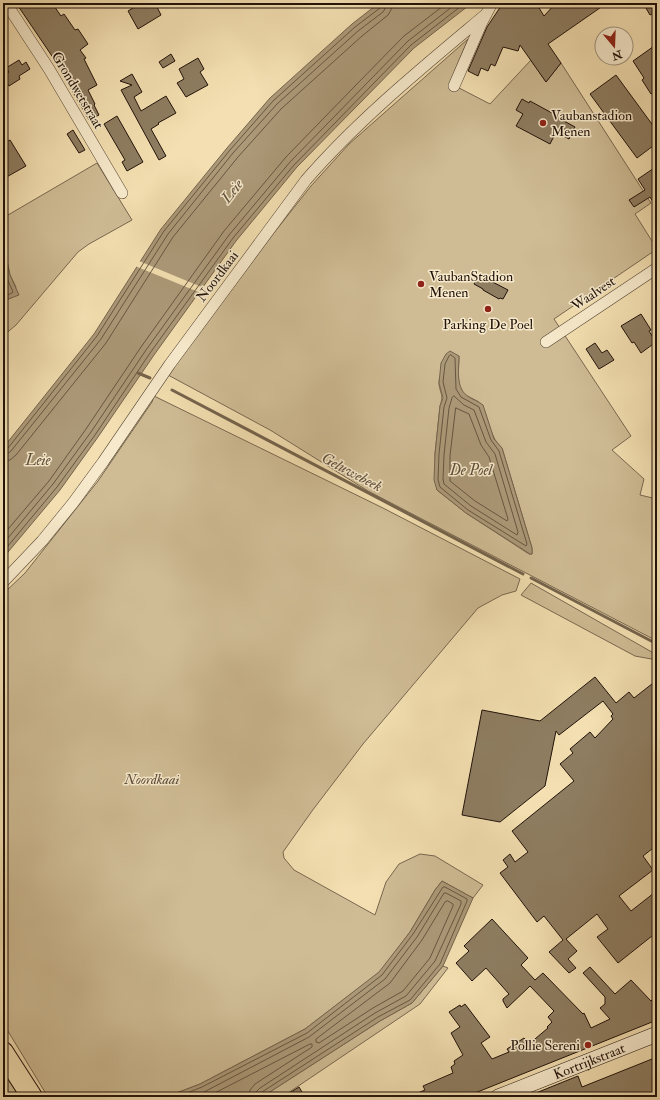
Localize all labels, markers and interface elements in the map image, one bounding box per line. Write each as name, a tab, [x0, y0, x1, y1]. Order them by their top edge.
north arrow	[594, 26, 634, 66]
text: N	[609, 47, 625, 63]
street label: Grondwetstraat	[48, 48, 108, 132]
place label: Vaubanstadion Menen	[551, 107, 632, 140]
marker: Vaubanstadion Menen	[538, 118, 548, 128]
water label: Leie	[217, 175, 248, 208]
street label: Noordkaai	[193, 247, 242, 305]
place label: VaubanStadion Menen	[429, 268, 513, 301]
street label: Waalvest	[567, 272, 619, 315]
marker: VaubanStadion Menen	[416, 279, 426, 289]
marker: Parking De Poel	[483, 304, 493, 314]
place label: Parking De Poel	[443, 316, 534, 333]
water label: Geluwebeek	[318, 449, 385, 496]
water label: Leie	[25, 451, 51, 470]
water label: De Poel	[449, 461, 494, 480]
park label: Noordkaai	[124, 771, 180, 788]
place label: Pollie Sereni	[510, 1037, 580, 1054]
street label: Kortrijkstraat	[551, 1039, 628, 1083]
marker: Pollie Sereni	[583, 1040, 593, 1050]

